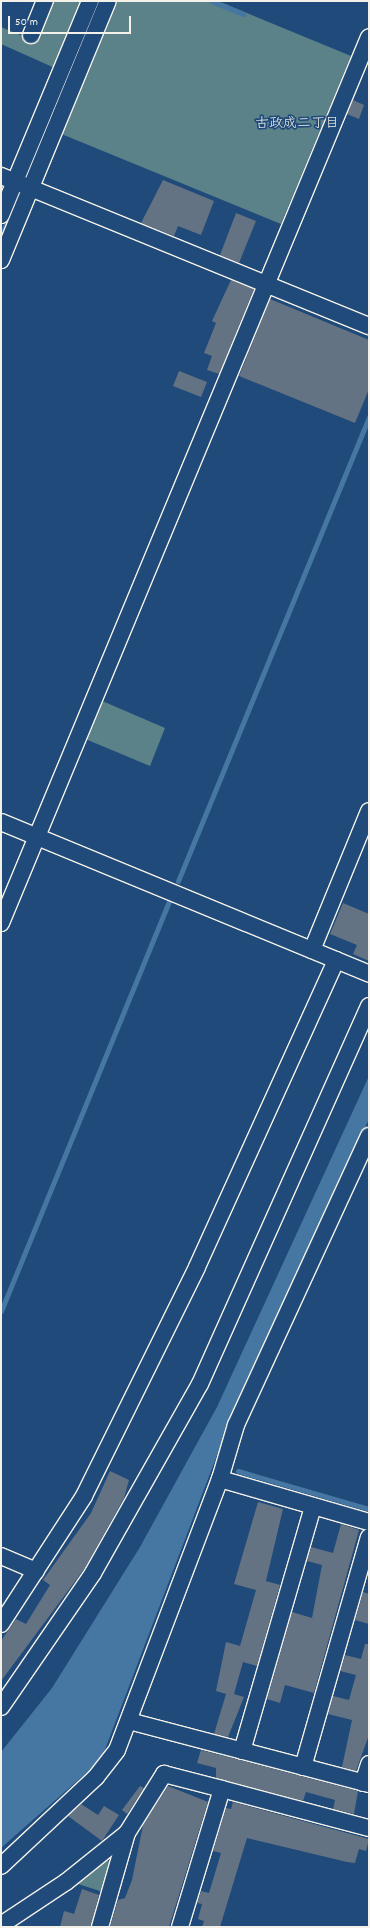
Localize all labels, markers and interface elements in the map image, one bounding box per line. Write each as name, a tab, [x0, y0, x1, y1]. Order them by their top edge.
scale bar	[10, 8, 133, 34]
text: 50 m	[15, 14, 38, 31]
district label: 古政成二丁目	[255, 116, 339, 132]

